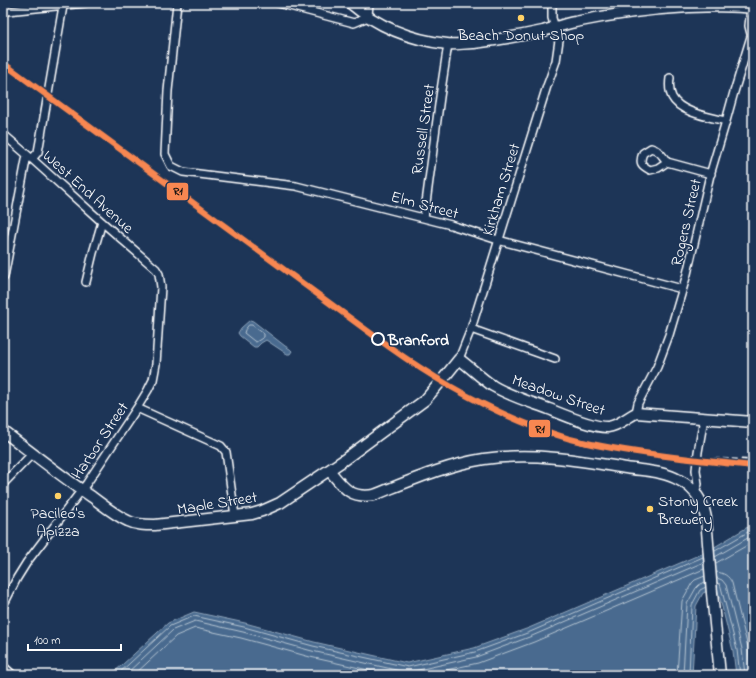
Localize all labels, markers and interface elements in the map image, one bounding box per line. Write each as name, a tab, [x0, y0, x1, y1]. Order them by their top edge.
marker: Beach Donut Shop	[516, 13, 526, 23]
place label: Beach Donut Shop	[457, 24, 585, 48]
street label: Russell Street	[406, 82, 442, 176]
street label: Kirkham Street	[476, 140, 528, 239]
street label: West End Avenue	[37, 145, 139, 241]
street label: Rogers Street	[665, 176, 709, 268]
line badge: R1	[166, 182, 189, 201]
text: R1	[172, 184, 183, 200]
street label: Elm Street	[388, 185, 462, 227]
place label: Branford	[387, 329, 449, 353]
marker: Branford	[371, 332, 385, 346]
street label: Meadow Street	[508, 369, 609, 423]
street label: Harbor Street	[66, 397, 136, 485]
line badge: R1	[528, 419, 551, 438]
text: R1	[534, 422, 545, 438]
street label: Maple Street	[176, 486, 260, 522]
place label: Stony Creek Brewery	[657, 490, 739, 532]
marker: Pacileo's Apizza	[53, 491, 63, 501]
place label: Pacileo's Apizza	[31, 502, 85, 544]
marker: Stony Creek Brewery	[645, 504, 655, 514]
scale bar	[28, 626, 121, 652]
text: 100 m	[34, 632, 61, 650]

